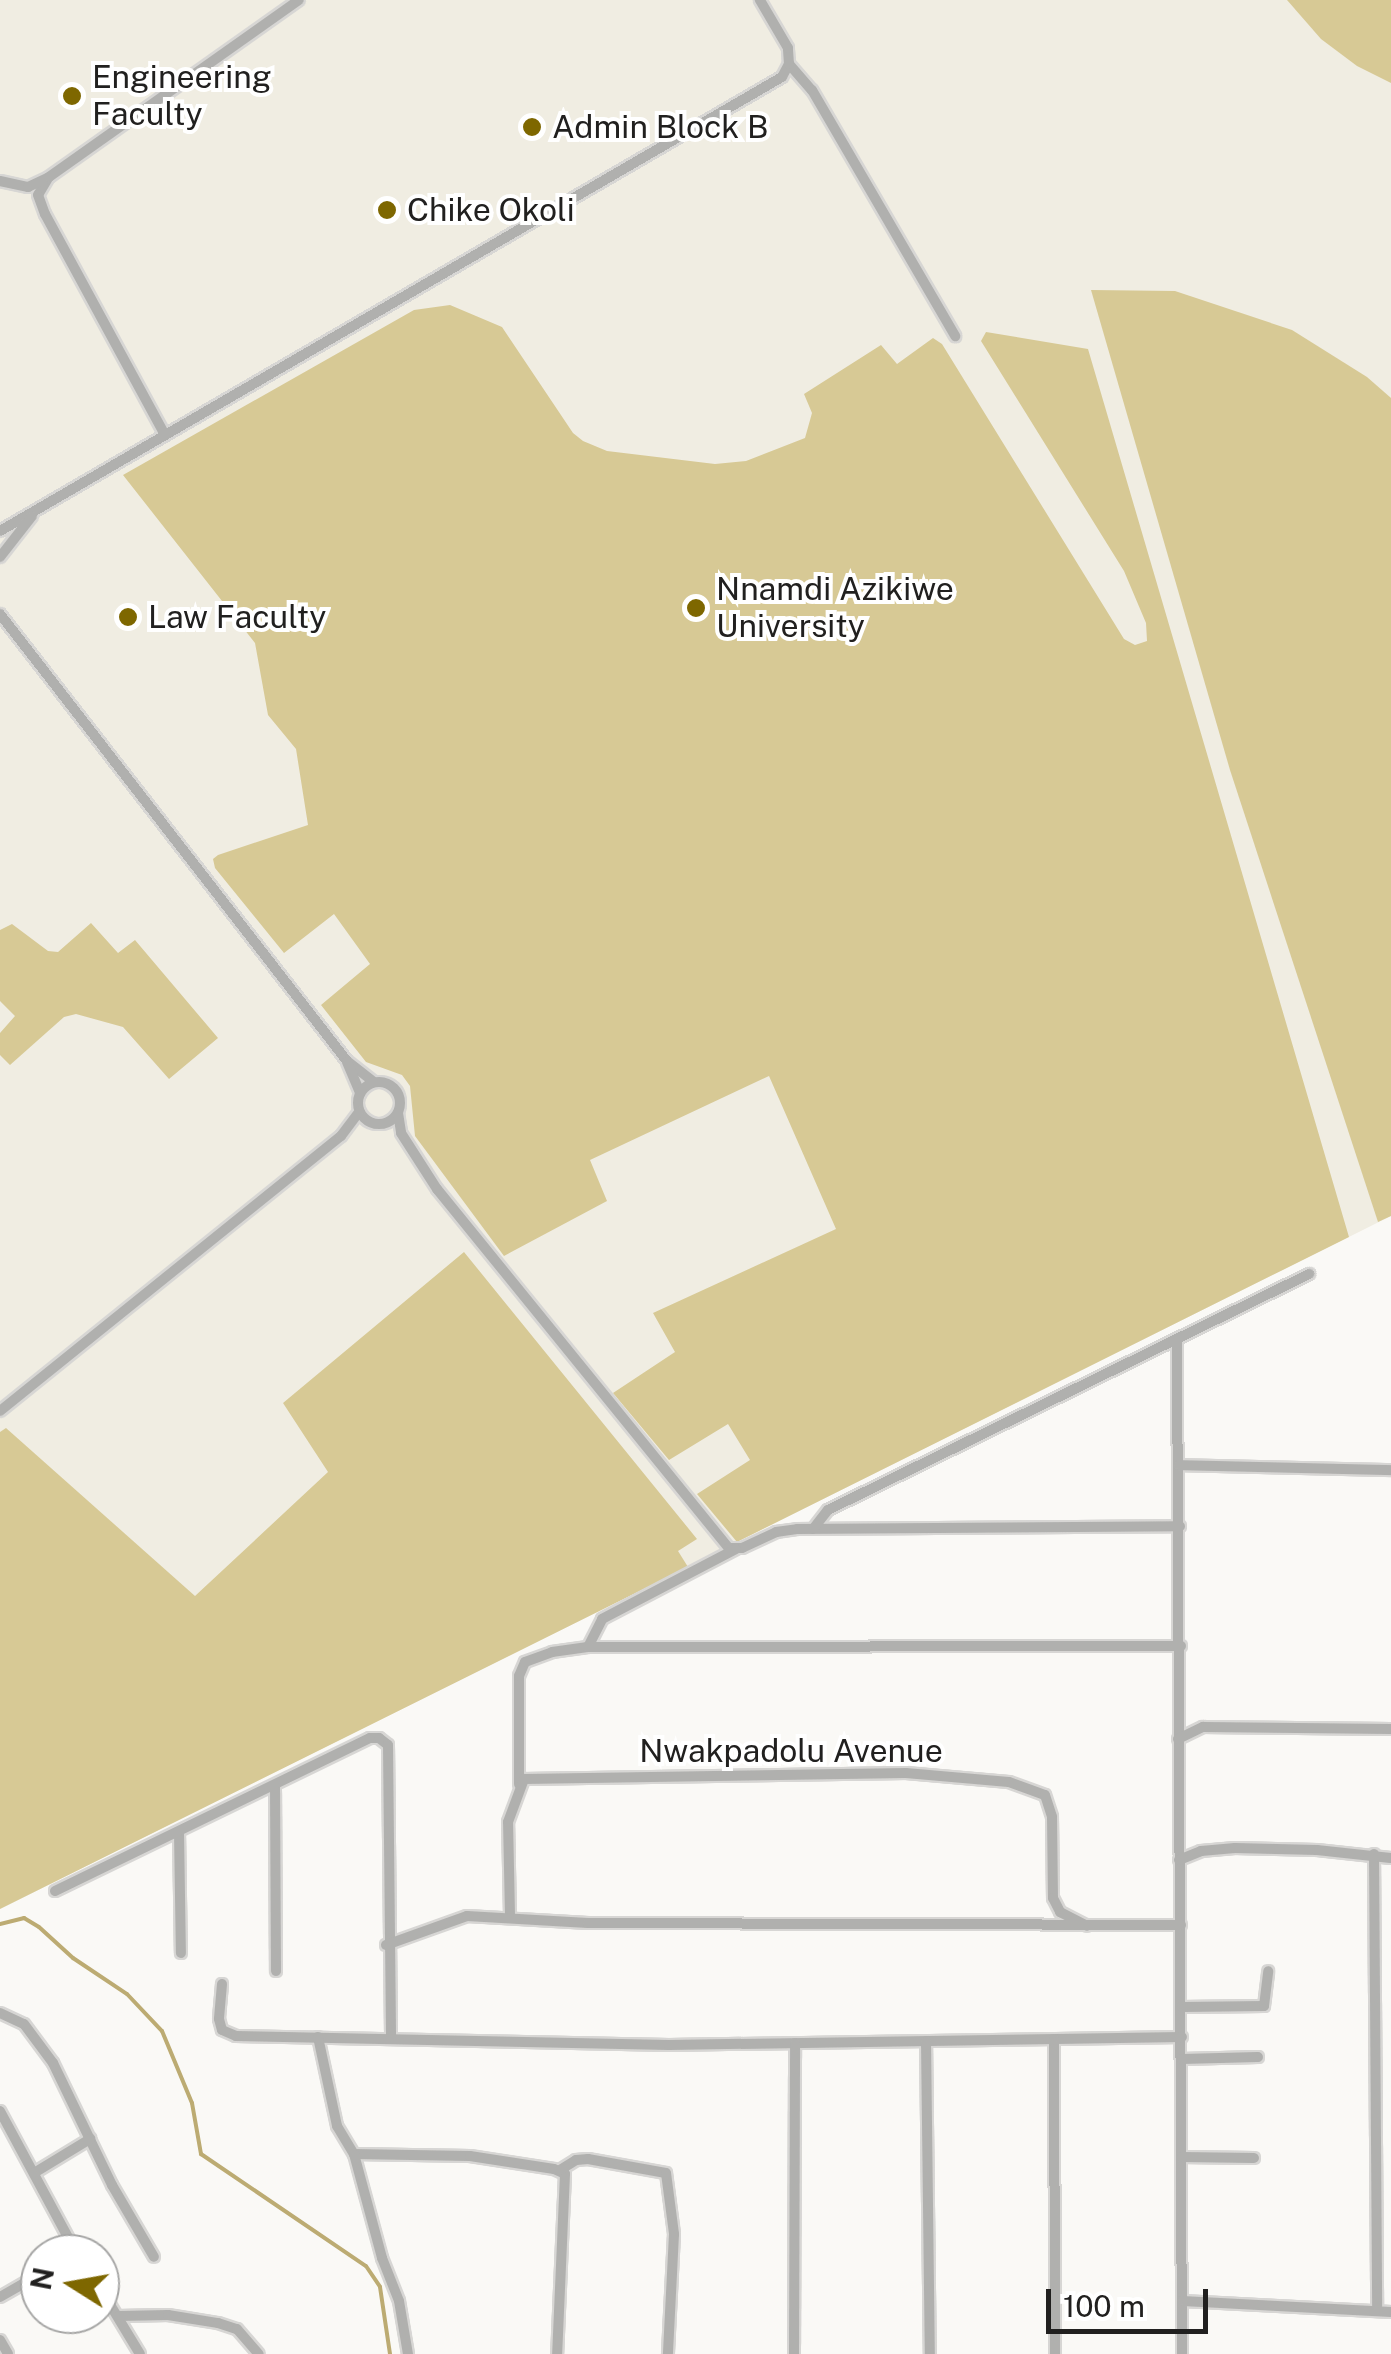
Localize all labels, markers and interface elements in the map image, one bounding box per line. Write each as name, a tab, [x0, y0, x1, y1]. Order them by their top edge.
place label: Engineering Faculty	[92, 59, 272, 134]
marker: Engineering Faculty	[61, 85, 83, 107]
place label: Admin Block B	[552, 108, 768, 146]
marker: Admin Block B	[521, 116, 543, 138]
place label: Chike Okoli	[407, 191, 575, 229]
marker: Chike Okoli	[376, 199, 398, 221]
place label: Nnamdi Azikiwe University	[716, 571, 954, 646]
marker: Nnamdi Azikiwe University	[685, 597, 707, 619]
place label: Law Faculty	[148, 598, 326, 636]
marker: Law Faculty	[117, 606, 139, 628]
street label: Nwakpadolu Avenue	[639, 1732, 943, 1770]
north arrow	[20, 2234, 120, 2334]
text: N	[24, 2265, 60, 2292]
scale bar	[1051, 2269, 1214, 2331]
text: 100 m	[1063, 2288, 1145, 2324]

